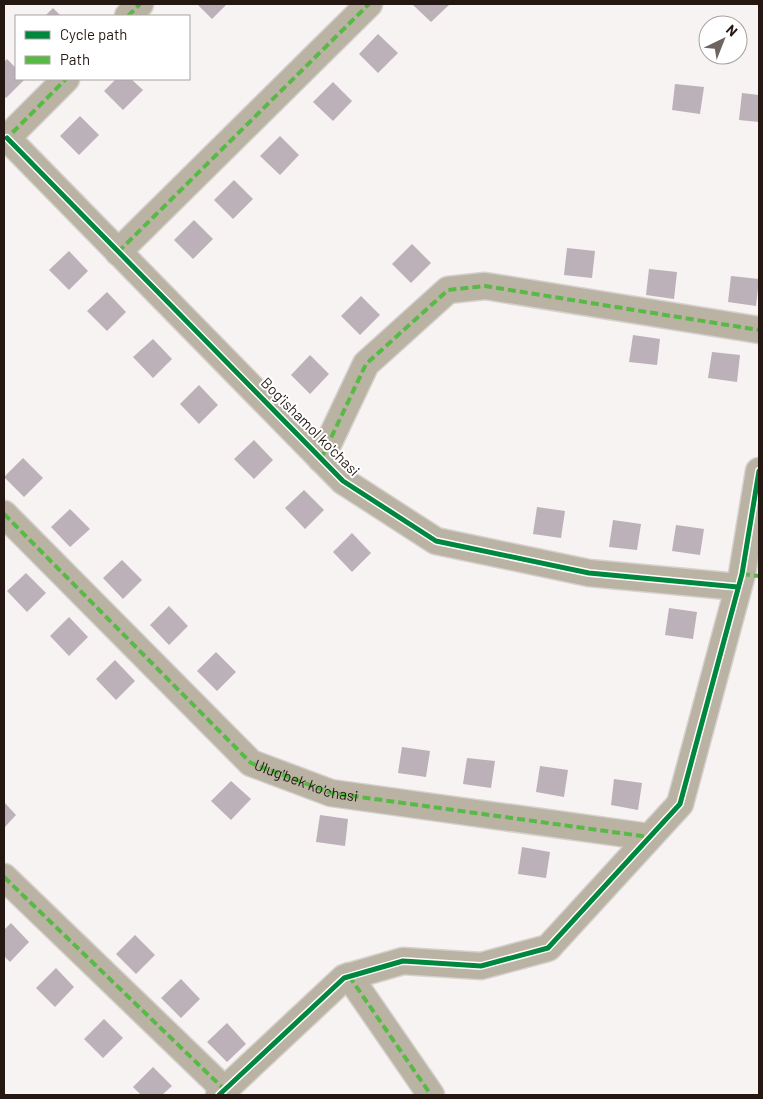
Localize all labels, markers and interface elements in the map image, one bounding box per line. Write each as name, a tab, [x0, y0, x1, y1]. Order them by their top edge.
legend	[15, 15, 190, 80]
north arrow	[698, 15, 748, 65]
text: N	[723, 21, 741, 40]
text: Cycle path	[60, 25, 127, 43]
text: Path	[60, 50, 90, 68]
street label: Bog'ishamol ko'chasi	[258, 373, 364, 479]
street label: Ulug'bek ko'chasi	[252, 755, 359, 805]

